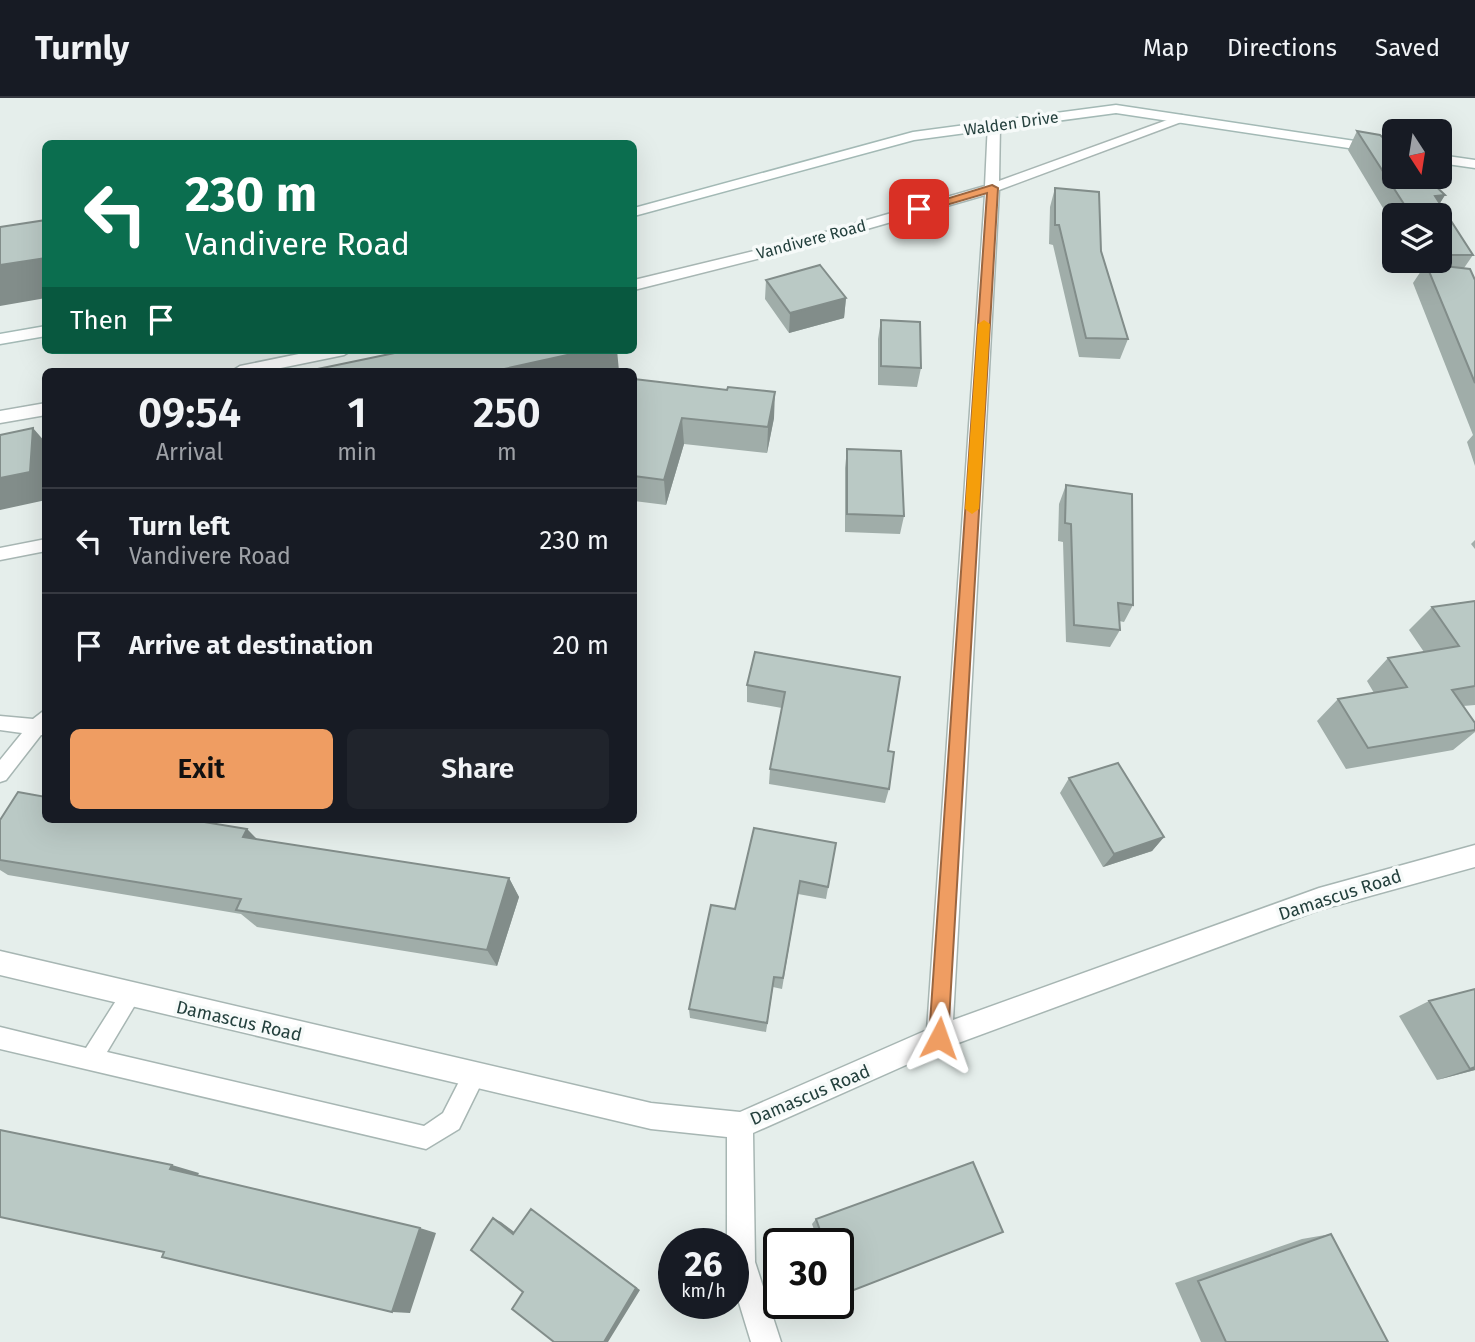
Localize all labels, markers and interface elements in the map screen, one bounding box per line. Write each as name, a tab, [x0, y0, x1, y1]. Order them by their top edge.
text: Turnly	[35, 28, 129, 68]
text: Map	[1143, 34, 1189, 62]
text: Directions	[1227, 34, 1337, 62]
text: Saved	[1375, 34, 1440, 62]
street label: Walden Drive	[963, 107, 1060, 140]
north arrow	[1382, 119, 1452, 189]
map controls	[1382, 119, 1452, 273]
text: 230 m	[185, 165, 317, 224]
icon: left	[70, 168, 161, 259]
pin	[889, 179, 949, 239]
icon: arrive	[900, 190, 938, 228]
button: layers	[1382, 203, 1452, 273]
street label: Vandivere Road	[754, 216, 868, 263]
text: Vandivere Road	[185, 225, 410, 263]
icon: arrive	[142, 301, 180, 339]
text: Then	[70, 305, 128, 336]
text: 09:54	[138, 388, 241, 438]
text: 1	[347, 388, 367, 438]
text: 250	[473, 388, 541, 438]
text: Arrival	[156, 438, 223, 466]
text: min	[337, 438, 377, 466]
text: m	[497, 438, 517, 466]
text: Turn left	[129, 511, 230, 542]
icon: left	[70, 522, 108, 560]
text: 230 m	[540, 525, 609, 556]
text: Vandivere Road	[129, 542, 291, 570]
icon: arrive	[70, 627, 108, 665]
text: Arrive at destination	[129, 630, 373, 661]
text: 20 m	[552, 630, 609, 661]
button: Exit	[70, 729, 333, 809]
button: Share	[347, 729, 609, 809]
street label: Damascus Road	[1276, 865, 1404, 925]
street label: Damascus Road	[174, 996, 304, 1046]
position arrow	[902, 1001, 976, 1075]
street label: Damascus Road	[747, 1060, 873, 1130]
speed limit sign: 30	[763, 1228, 854, 1319]
text: 26	[685, 1243, 722, 1285]
text: km/h	[681, 1280, 726, 1302]

